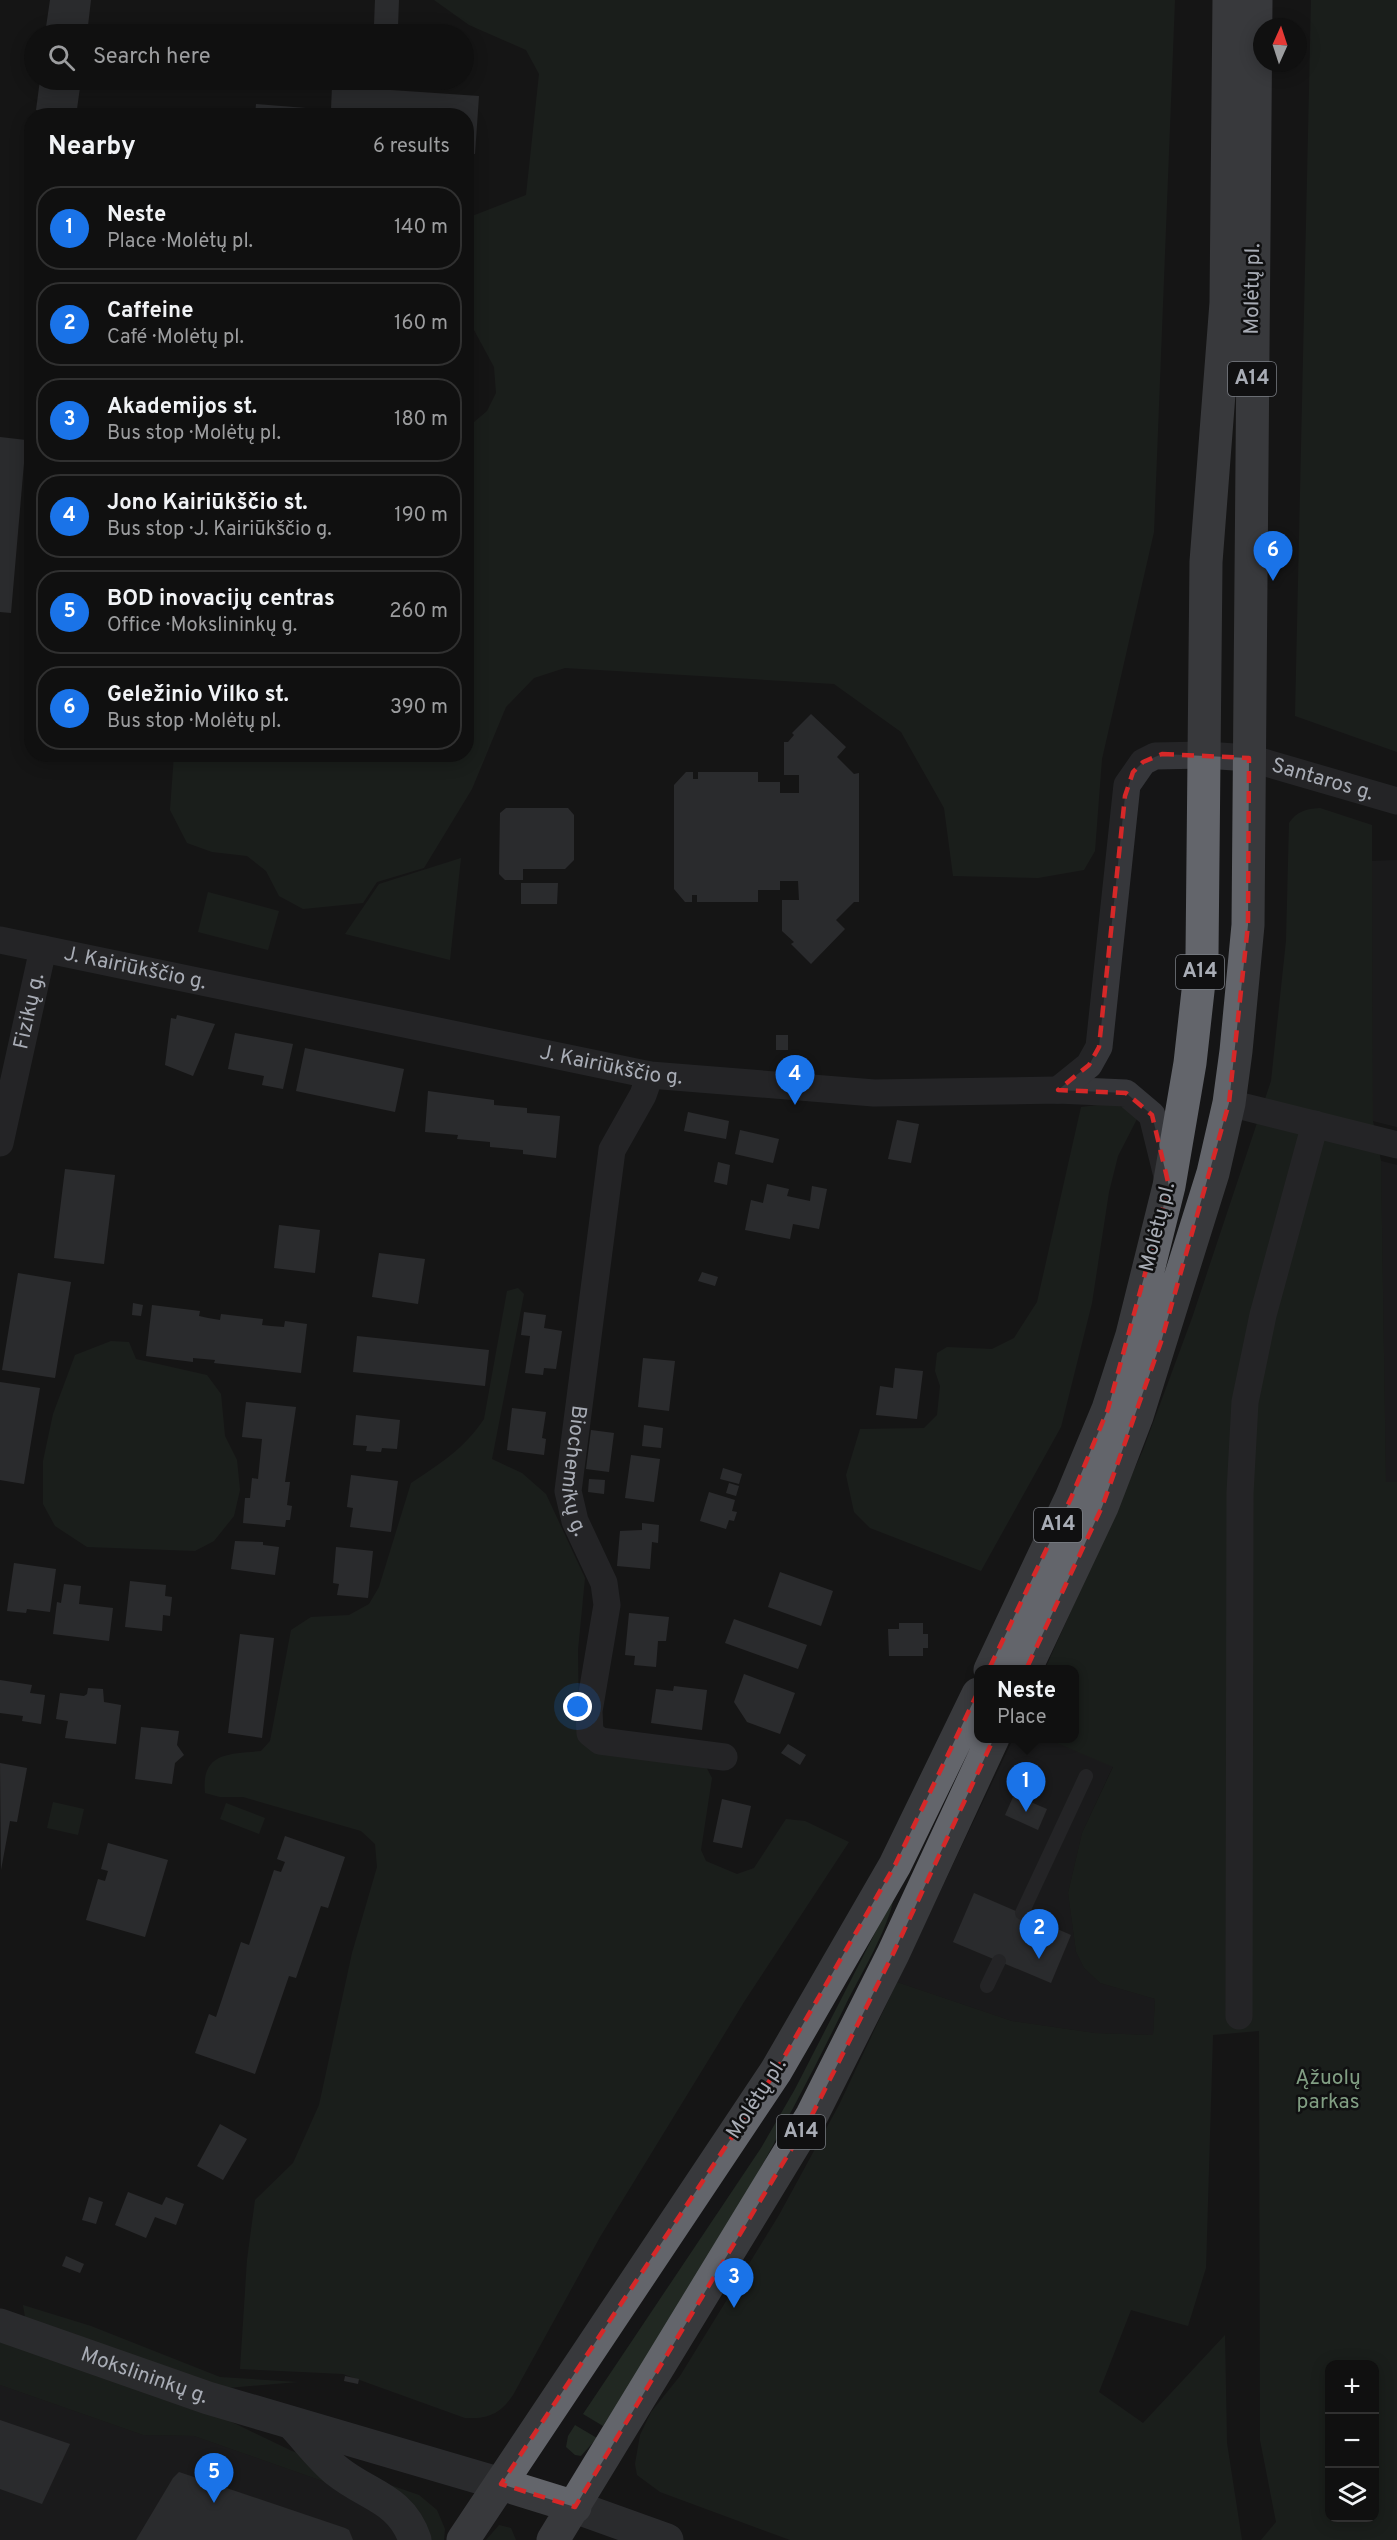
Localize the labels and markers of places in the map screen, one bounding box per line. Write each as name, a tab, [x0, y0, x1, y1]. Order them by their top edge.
pin: 6	[1254, 532, 1292, 581]
pin: 4	[776, 1056, 814, 1105]
pin: 1	[1006, 1762, 1046, 1812]
pin: 2	[1020, 1910, 1058, 1959]
pin: 3	[714, 2258, 754, 2308]
pin: 5	[194, 2454, 234, 2503]

